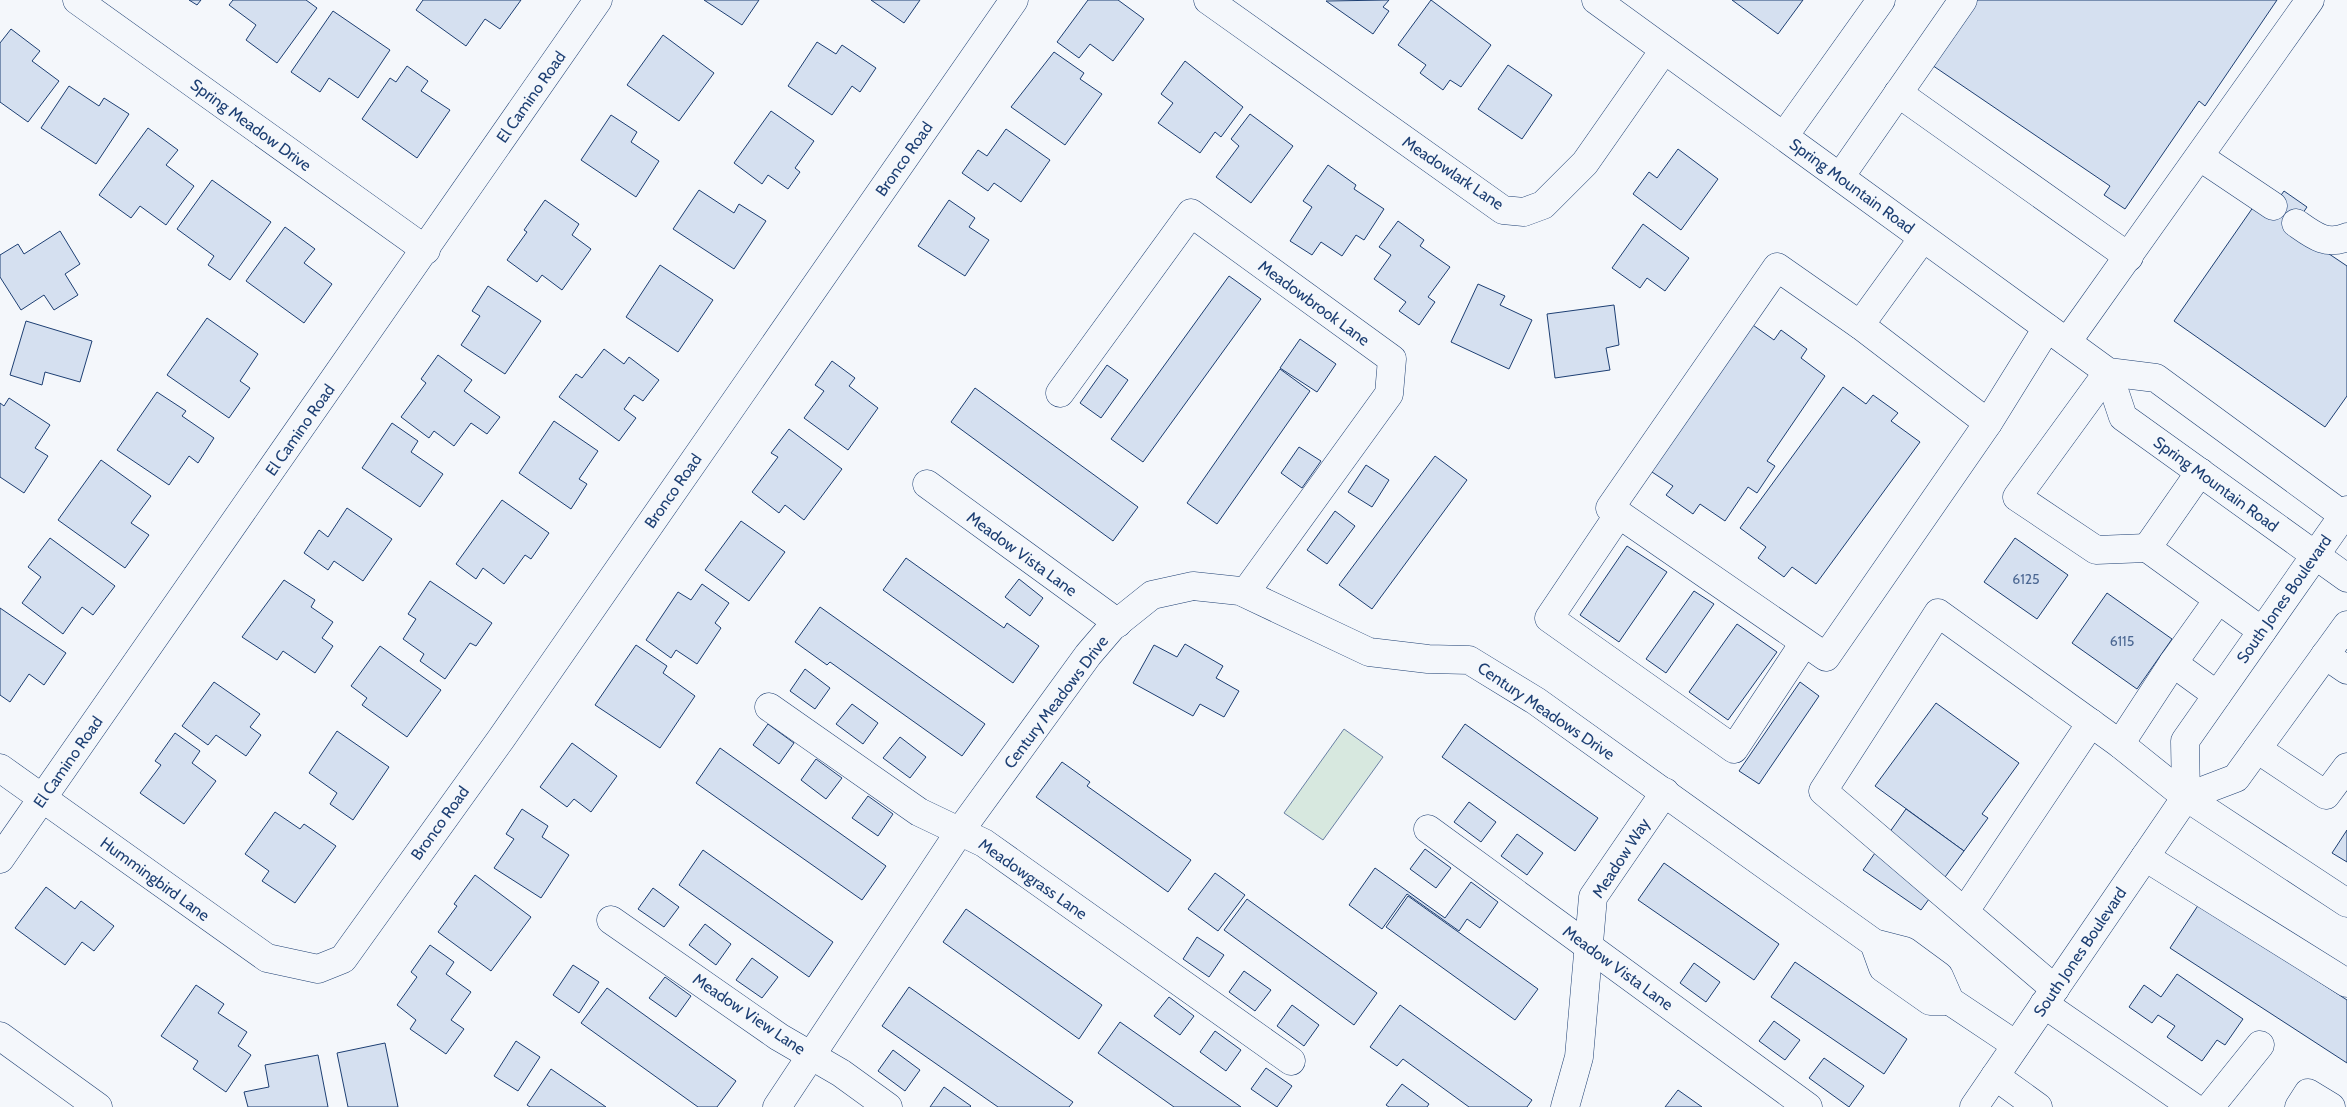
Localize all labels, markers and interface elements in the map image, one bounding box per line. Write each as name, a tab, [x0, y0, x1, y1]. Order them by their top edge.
street label: El Camino Road	[492, 48, 570, 146]
street label: Spring Meadow Drive	[187, 75, 315, 175]
street label: Bronco Road	[871, 118, 937, 200]
street label: Meadowlark Lane	[1399, 132, 1507, 214]
street label: Spring Mountain Road	[1786, 134, 1918, 238]
street label: Meadowbrook Lane	[1255, 256, 1373, 350]
street label: El Camino Road	[261, 381, 339, 479]
street label: Spring Mountain Road	[2150, 432, 2282, 536]
street label: Bronco Road	[640, 450, 706, 532]
street label: Meadow Vista Lane	[963, 508, 1081, 600]
street label: South Jones Boulevard	[2233, 531, 2335, 667]
house number: 6125	[2012, 570, 2040, 588]
street label: Century Meadows Drive	[1000, 632, 1112, 772]
house number: 6115	[2110, 632, 2134, 650]
street label: Century Meadows Drive	[1474, 658, 1618, 764]
street label: El Camino Road	[29, 713, 107, 811]
street label: Bronco Road	[407, 783, 473, 863]
street label: Meadow Way	[1588, 814, 1654, 902]
street label: Hummingbird Lane	[97, 833, 213, 925]
street label: Meadowgrass Lane	[975, 834, 1091, 924]
street label: South Jones Boulevard	[2030, 884, 2130, 1020]
street label: Meadow Vista Lane	[1559, 922, 1677, 1014]
street label: Meadow View Lane	[689, 969, 809, 1059]

